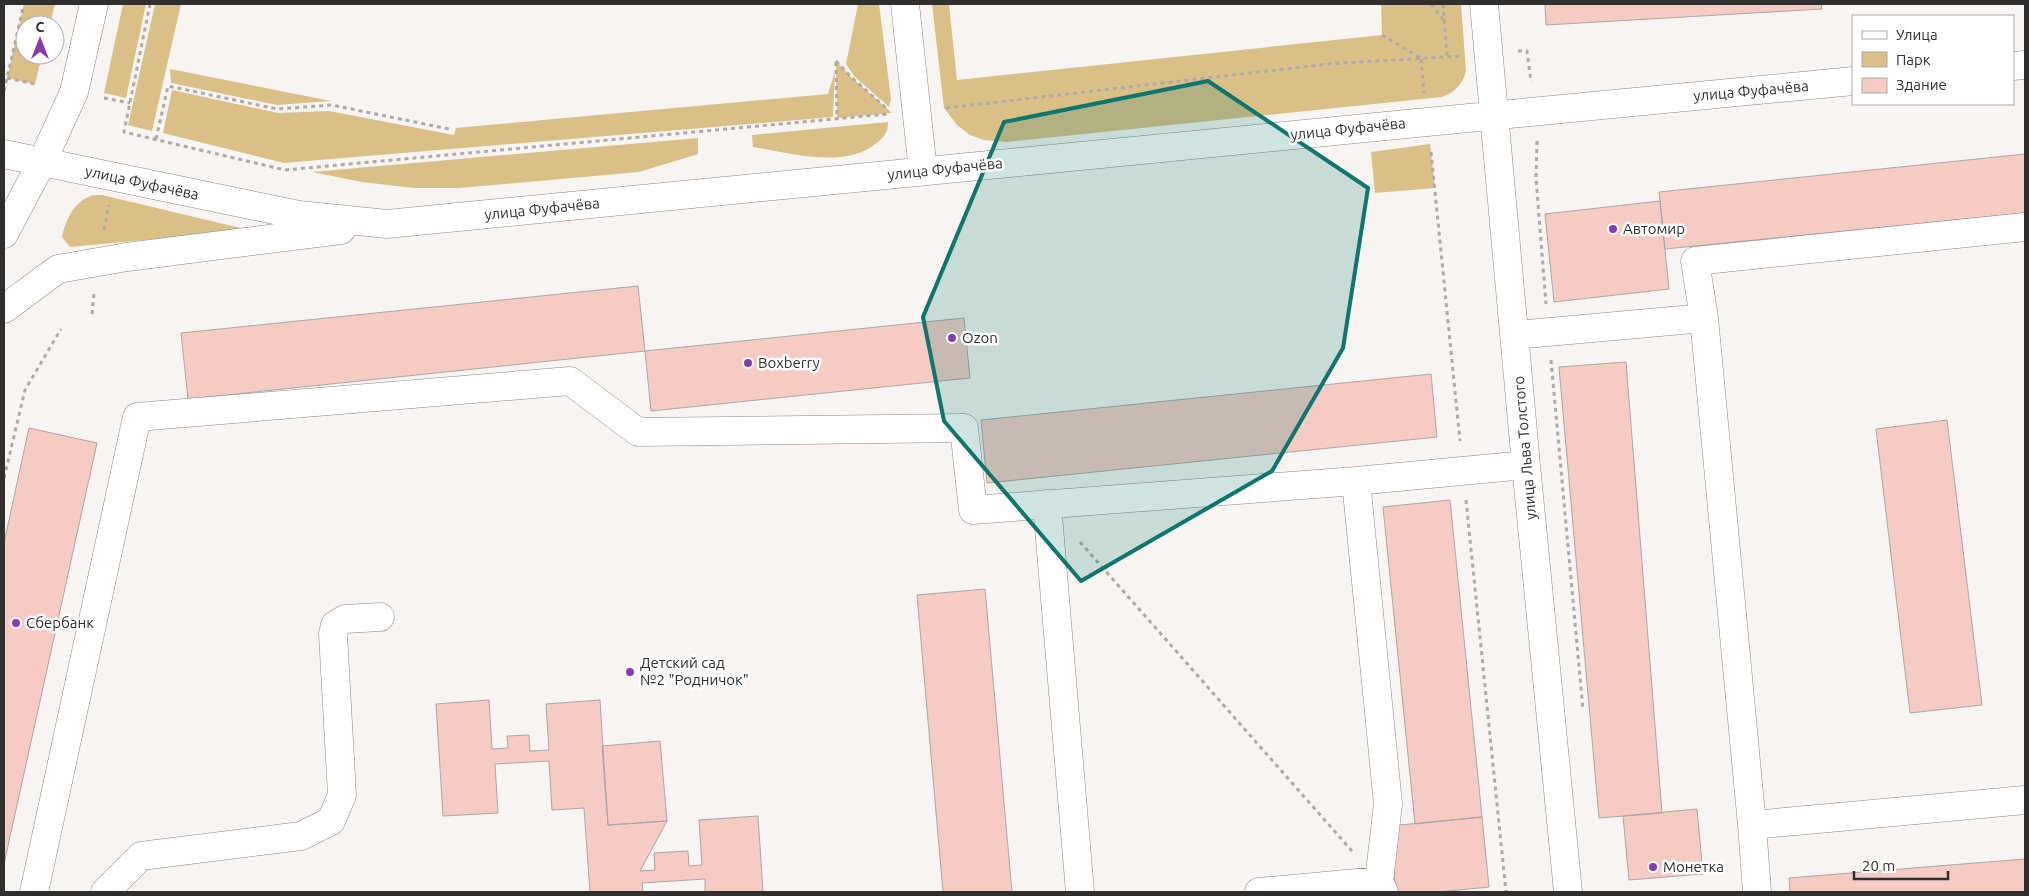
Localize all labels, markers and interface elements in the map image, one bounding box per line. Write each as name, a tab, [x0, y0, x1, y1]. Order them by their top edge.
north arrow	[15, 15, 65, 65]
legend	[1852, 15, 2014, 105]
text: С	[36, 19, 45, 35]
text: Улица	[1896, 26, 1938, 43]
text: Парк	[1896, 51, 1931, 68]
text: Здание	[1896, 76, 1947, 93]
street label: улица Фуфачёва	[1693, 77, 1809, 104]
street label: улица Фуфачёва	[1289, 114, 1406, 143]
street label: улица Фуфачёва	[886, 154, 1003, 183]
street label: улица Фуфачёва	[84, 162, 201, 203]
street label: улица Фуфачёва	[483, 194, 600, 223]
place label: Автомир	[1623, 220, 1685, 237]
marker: Автомир	[1607, 223, 1619, 235]
place label: Ozon	[962, 329, 998, 346]
marker: Ozon	[946, 332, 958, 344]
place label: Boxberry	[758, 354, 820, 371]
marker: Boxberry	[742, 357, 754, 369]
street label: улица Льва Толстого	[1510, 375, 1539, 521]
place label: Сбербанк	[26, 614, 94, 631]
marker: Сбербанк	[10, 617, 22, 629]
place label: Детский сад №2 "Родничок"	[640, 654, 749, 688]
marker: Детский сад №2 "Родничок"	[624, 666, 636, 678]
scale bar	[1854, 848, 1948, 880]
text: 20 m	[1862, 857, 1895, 874]
place label: Монетка	[1663, 858, 1724, 875]
marker: Монетка	[1647, 861, 1659, 873]

